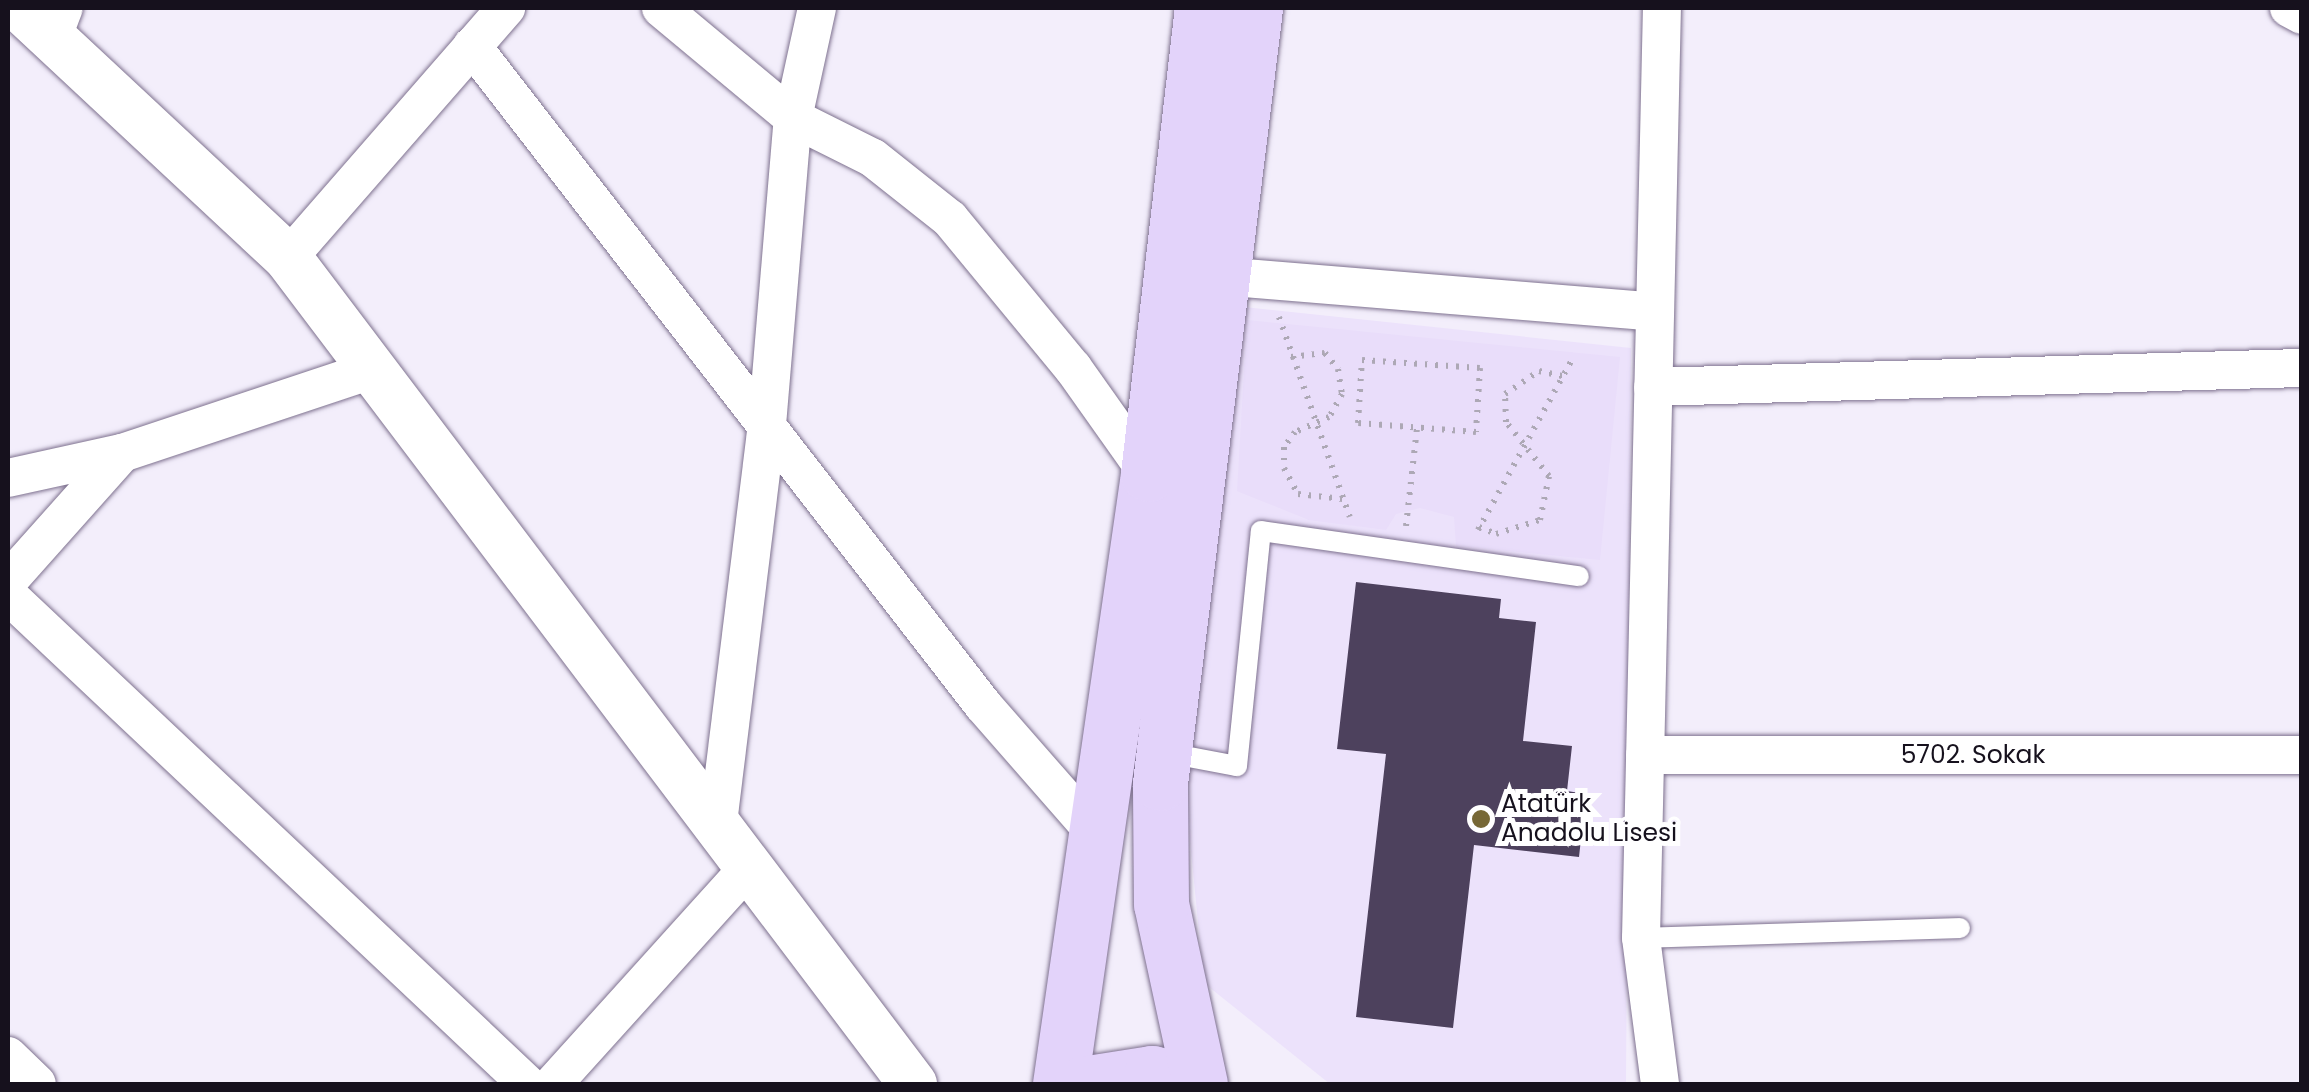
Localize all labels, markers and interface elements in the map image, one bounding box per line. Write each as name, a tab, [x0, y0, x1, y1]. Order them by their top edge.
street label: 5702. Sokak	[1901, 740, 2045, 770]
place label: Atatürk Anadolu Lisesi	[1501, 790, 1677, 849]
marker: Atatürk Anadolu Lisesi	[1470, 808, 1492, 830]

